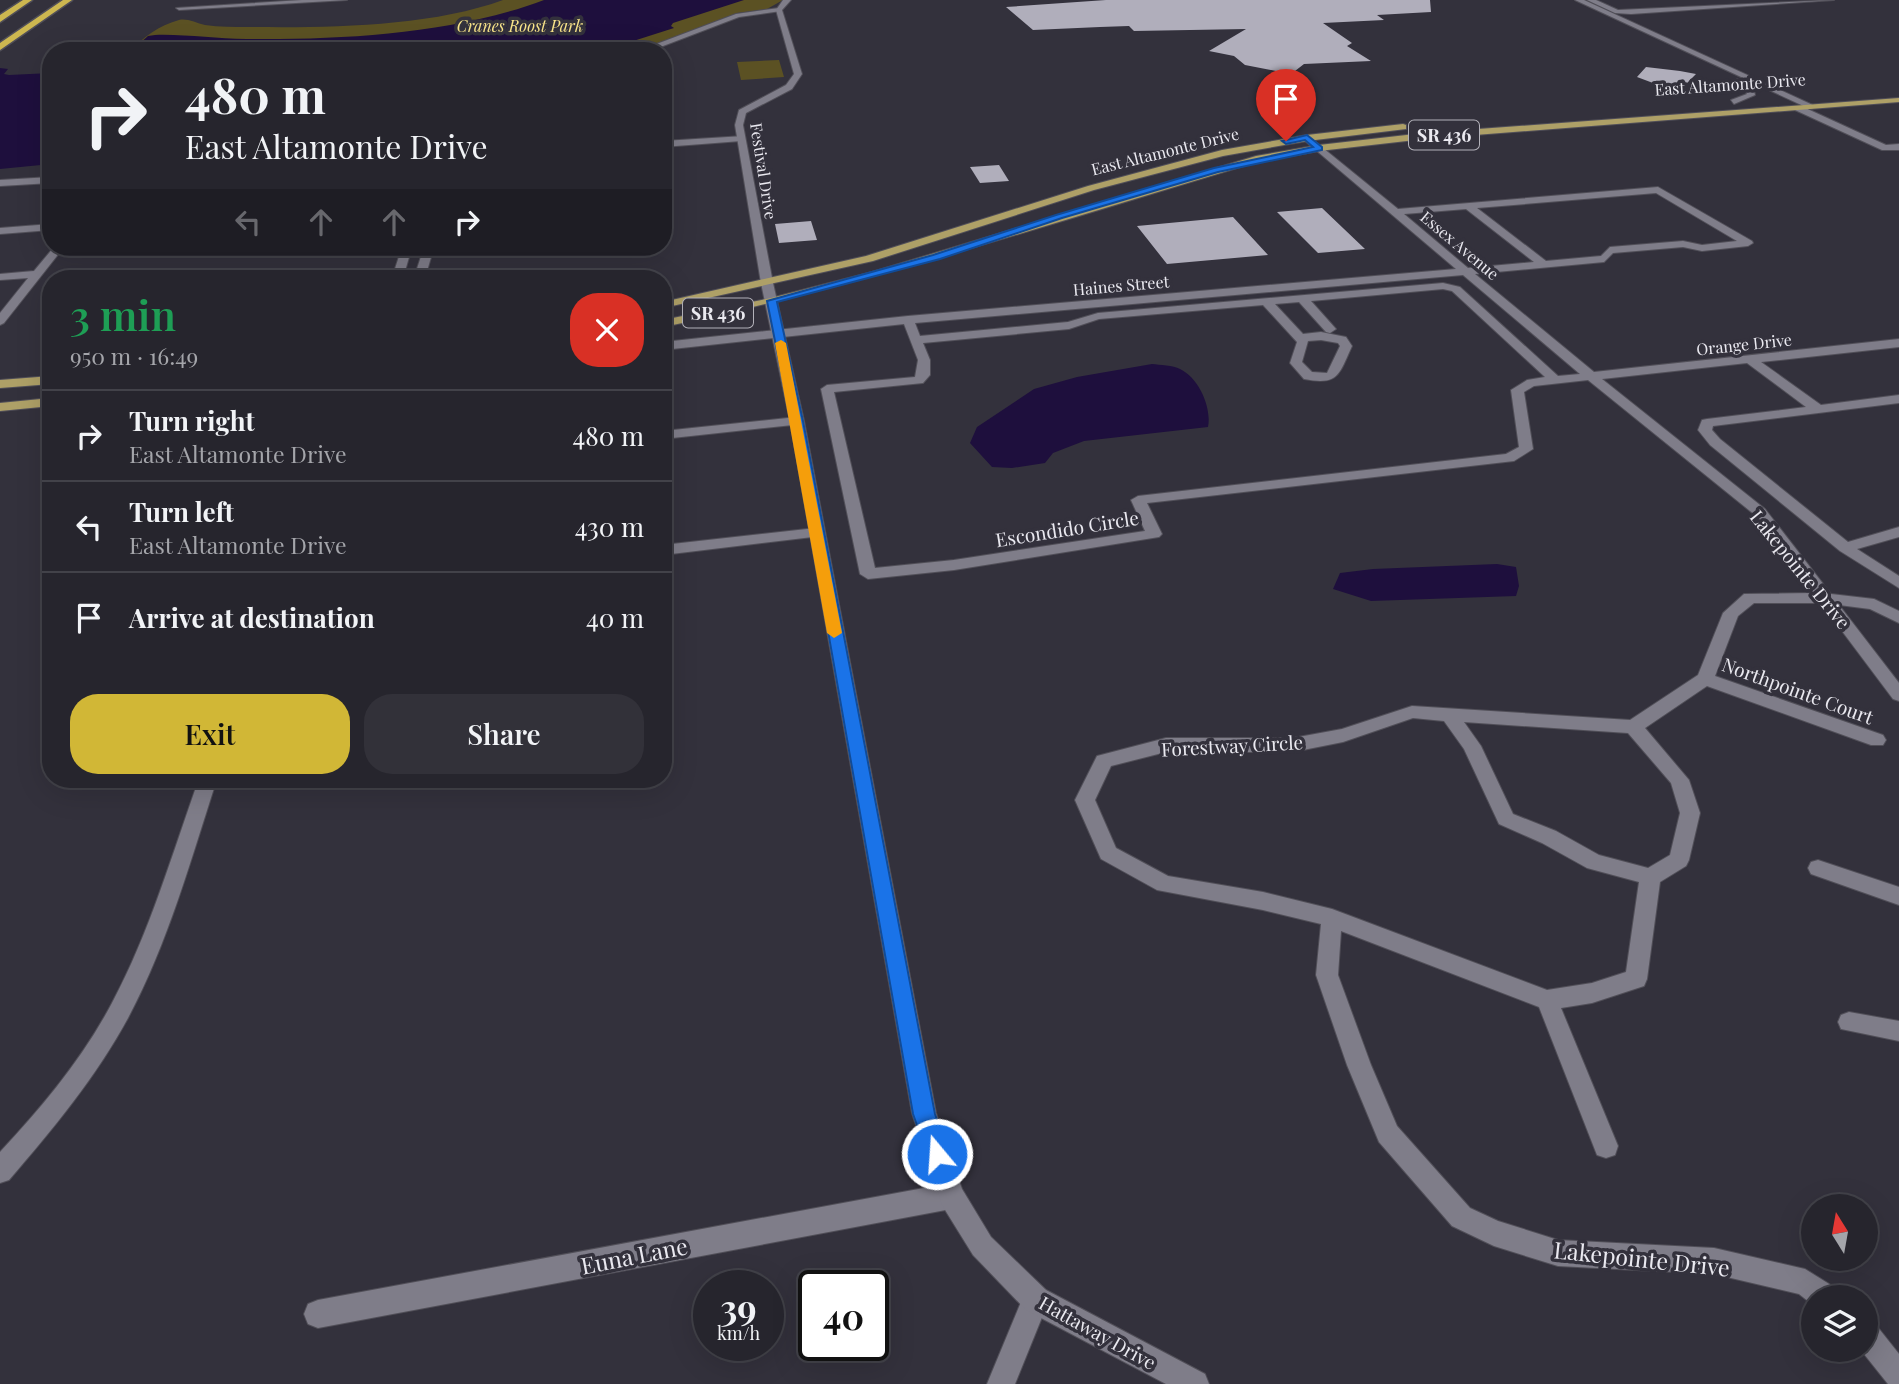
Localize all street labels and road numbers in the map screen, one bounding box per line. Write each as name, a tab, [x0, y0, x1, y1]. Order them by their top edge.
street label: East Altamonte Drive	[1654, 68, 1806, 100]
road number: SR 436	[1409, 120, 1479, 150]
street label: Festival Drive	[746, 121, 782, 221]
street label: East Altamonte Drive	[1089, 122, 1241, 180]
street label: Essex Avenue	[1416, 206, 1504, 284]
street label: Haines Street	[1072, 270, 1170, 300]
road number: SR 436	[683, 298, 753, 328]
street label: Orange Drive	[1695, 329, 1793, 359]
street label: Escondido Circle	[994, 504, 1140, 552]
street label: Lakepointe Drive	[1745, 504, 1857, 634]
street label: Northpointe Court	[1719, 651, 1877, 729]
street label: Forestway Circle	[1160, 728, 1304, 762]
street label: Euna Lane	[578, 1229, 690, 1281]
street label: Lakepointe Drive	[1552, 1233, 1732, 1283]
street label: Hattaway Drive	[1035, 1289, 1161, 1375]

